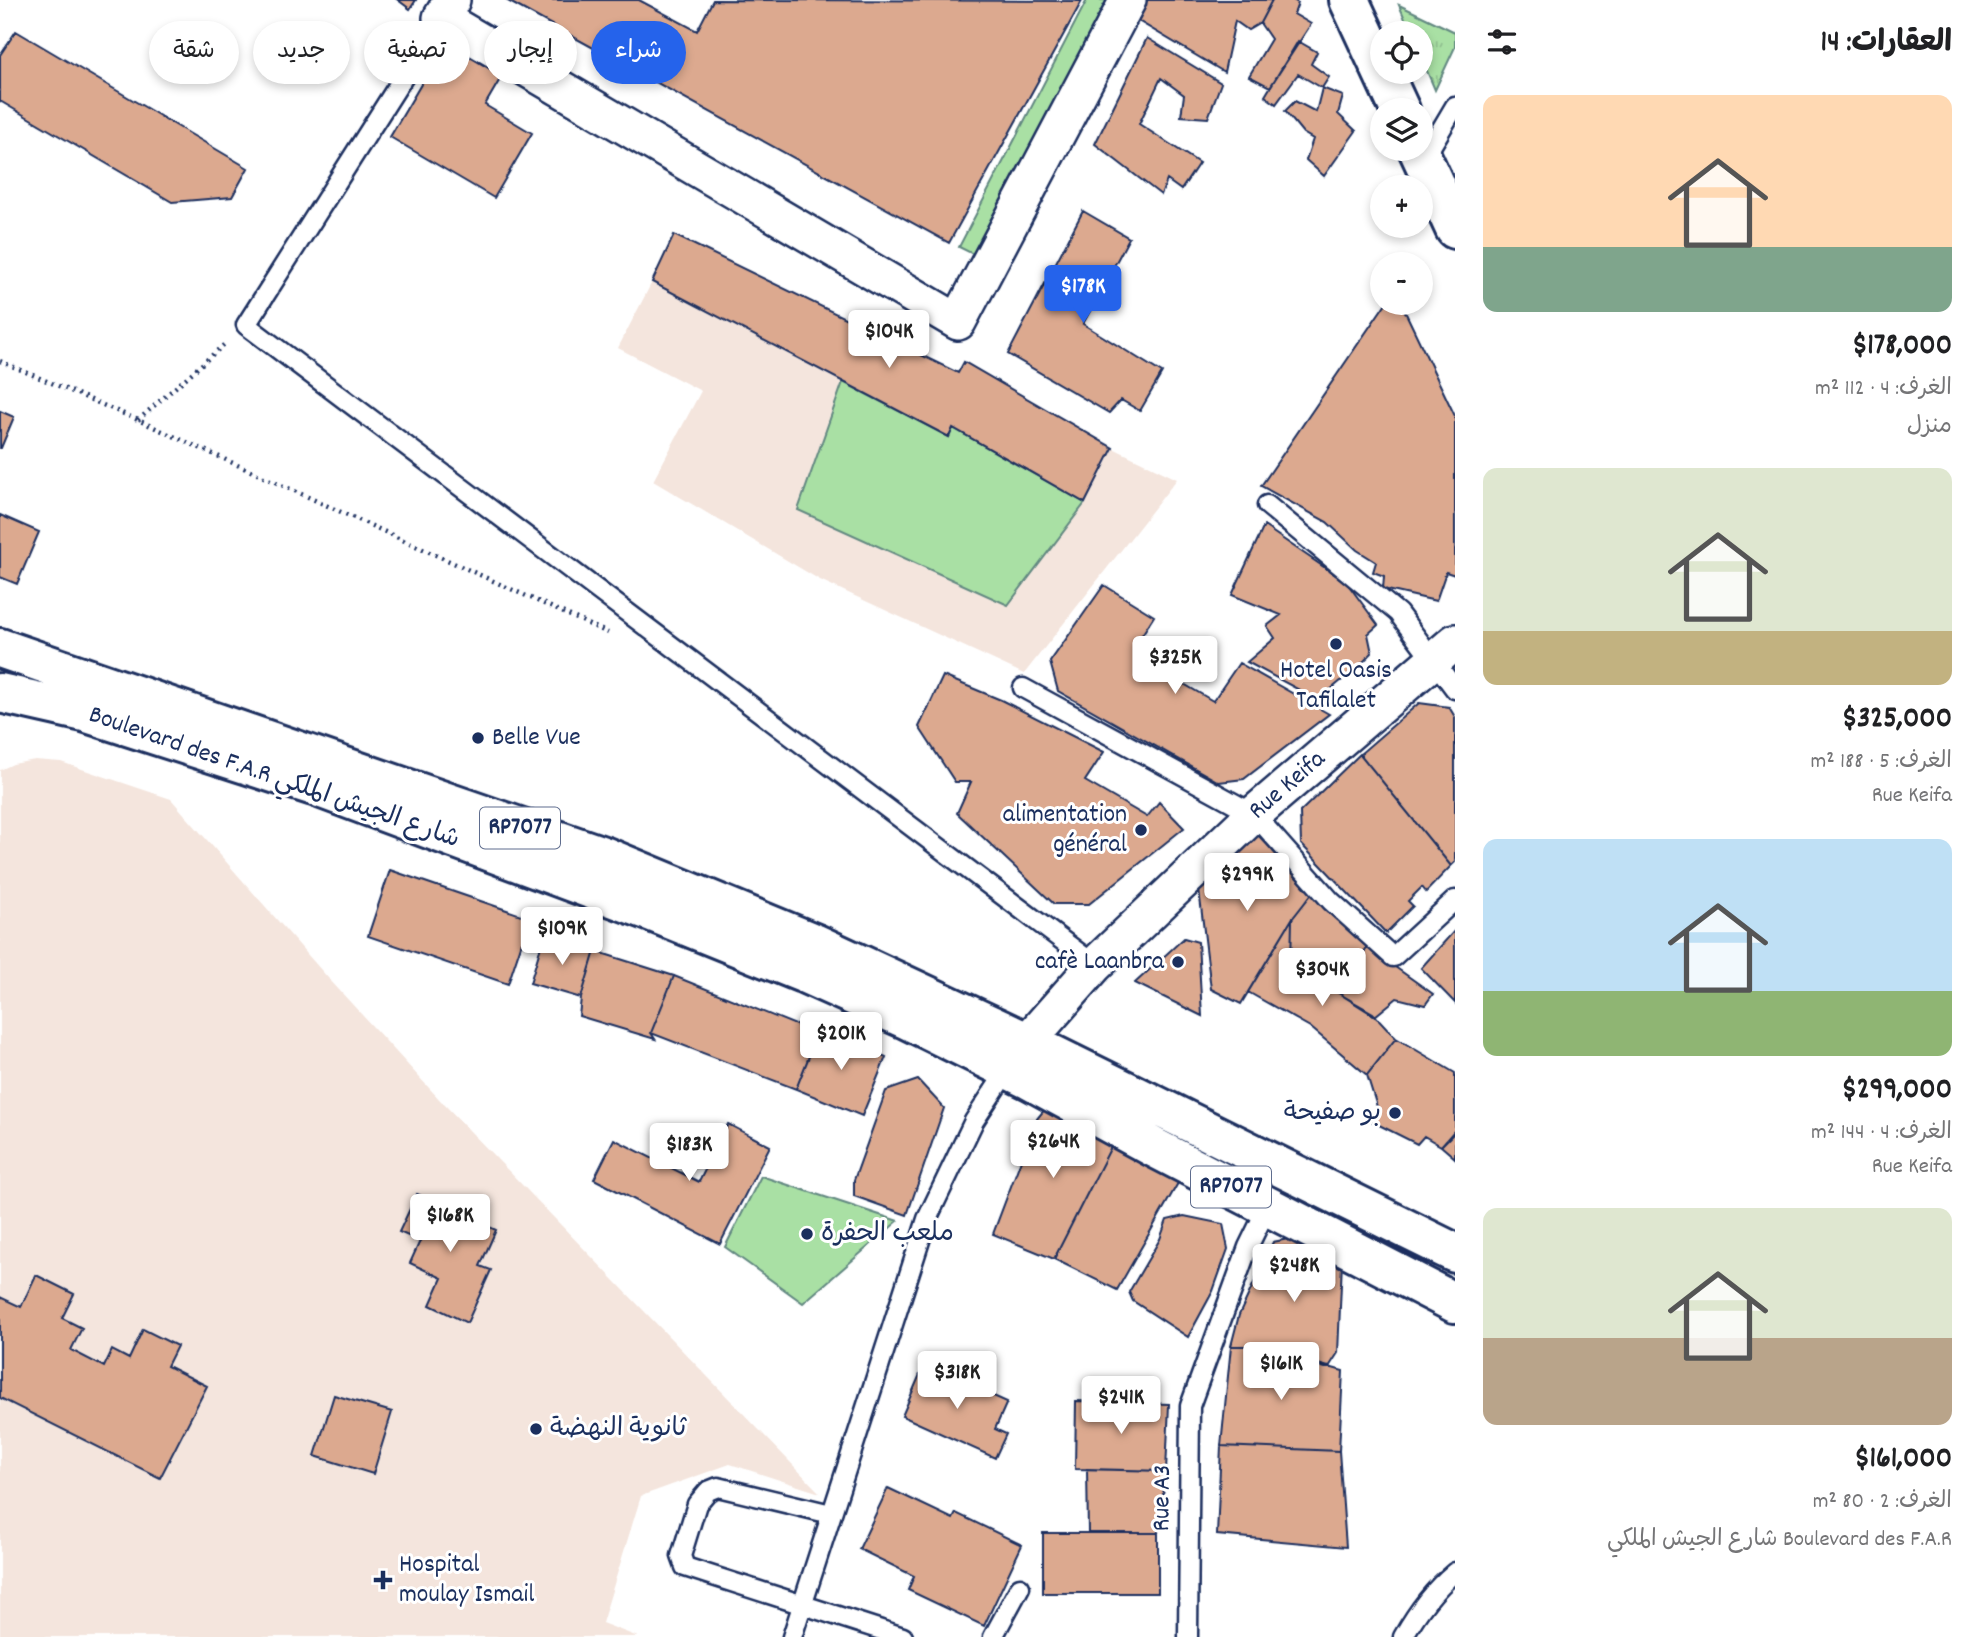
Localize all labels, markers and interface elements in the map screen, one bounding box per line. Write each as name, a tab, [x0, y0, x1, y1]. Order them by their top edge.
chip: شقة	[149, 21, 239, 84]
chip: جديد	[253, 21, 350, 84]
chip: تصفية	[364, 21, 470, 84]
chip: إيجار	[484, 21, 577, 84]
chip: شراء	[591, 21, 686, 84]
map controls	[1370, 21, 1433, 315]
button: locate	[1370, 21, 1433, 84]
icon: filters	[1483, 23, 1521, 61]
text: العقارات: 14	[1821, 23, 1952, 66]
button: layers	[1370, 98, 1433, 161]
icon: home	[1655, 140, 1781, 266]
button: +	[1370, 175, 1433, 238]
button: −	[1370, 252, 1433, 315]
pin: $178K	[1034, 266, 1132, 325]
text: $178K	[1060, 271, 1106, 304]
pin: $104K	[840, 310, 938, 370]
text: $104K	[864, 316, 914, 349]
text: $178,000	[1852, 326, 1952, 369]
text: الغرف: 4 · 112 m²	[1815, 373, 1952, 406]
text: منزل	[1907, 411, 1952, 444]
icon: home	[1655, 514, 1781, 640]
pin: $325K	[1126, 636, 1224, 696]
marker: Hotel Oasis Tafilalet	[1328, 636, 1344, 652]
text: $325K	[1148, 642, 1202, 675]
place label: Hotel Oasis Tafilalet	[1280, 653, 1392, 720]
street label: Boulevard des F.A.R شارع الجيش الملكي	[83, 697, 464, 860]
text: $325,000	[1842, 699, 1952, 742]
place label: Belle Vue	[492, 720, 581, 757]
marker: Belle Vue	[470, 730, 486, 746]
street label: Rue Keifa	[1241, 741, 1335, 829]
text: الغرف: 5 · 188 m²	[1810, 746, 1952, 779]
text: Rue Keifa	[1872, 780, 1952, 813]
place label: alimentation général	[1003, 797, 1127, 864]
road number: RP7077	[480, 808, 560, 848]
marker: alimentation général	[1133, 822, 1149, 838]
pin: $299K	[1198, 853, 1296, 913]
text: $299K	[1220, 859, 1274, 892]
icon: home	[1655, 885, 1781, 1011]
pin: $109K	[513, 908, 611, 967]
text: $109K	[537, 913, 587, 946]
place label: cafè Laanbra	[1035, 944, 1165, 981]
pin: $304K	[1273, 948, 1371, 1008]
marker: cafè Laanbra	[1170, 954, 1186, 970]
text: $304K	[1295, 954, 1349, 987]
pin: $201K	[792, 1012, 890, 1072]
text: $201K	[816, 1018, 866, 1051]
text: $299,000	[1841, 1070, 1952, 1113]
place label: بو صفيحة	[1284, 1095, 1381, 1132]
marker: بو صفيحة	[1387, 1105, 1403, 1121]
text: الغرف: 4 · 144 m²	[1811, 1117, 1952, 1150]
pin: $264K	[1004, 1120, 1102, 1180]
pin: $183K	[640, 1124, 738, 1183]
text: $264K	[1026, 1126, 1080, 1159]
text: $183K	[666, 1129, 712, 1162]
text: Rue Keifa	[1872, 1151, 1952, 1184]
road number: RP7077	[1191, 1167, 1271, 1208]
pin: $168K	[401, 1194, 499, 1254]
text: $168K	[426, 1200, 474, 1233]
place label: ملعب الحفرة	[821, 1216, 954, 1253]
marker: ملعب الحفرة	[799, 1226, 815, 1242]
pin: $248K	[1245, 1244, 1343, 1304]
text: $248K	[1268, 1250, 1320, 1283]
icon: home	[1655, 1253, 1781, 1379]
pin: $161K	[1232, 1342, 1330, 1402]
text: $161K	[1259, 1348, 1303, 1381]
pin: $318K	[908, 1352, 1006, 1411]
text: $318K	[934, 1357, 980, 1390]
pin: $241K	[1072, 1376, 1170, 1436]
text: $241K	[1098, 1382, 1144, 1415]
place label: ثانوية النهضة	[550, 1411, 688, 1448]
marker: ثانوية النهضة	[528, 1421, 544, 1437]
text: $161,000	[1854, 1439, 1952, 1482]
street label: Rue A3	[1144, 1464, 1182, 1532]
text: الغرف: 2 · 80 m²	[1813, 1486, 1952, 1519]
text: Boulevard des F.A.R شارع الجيش الملكي	[1607, 1524, 1952, 1557]
place label: Hospital moulay Ismail	[399, 1547, 535, 1614]
marker: Hospital moulay Ismail	[373, 1570, 393, 1590]

